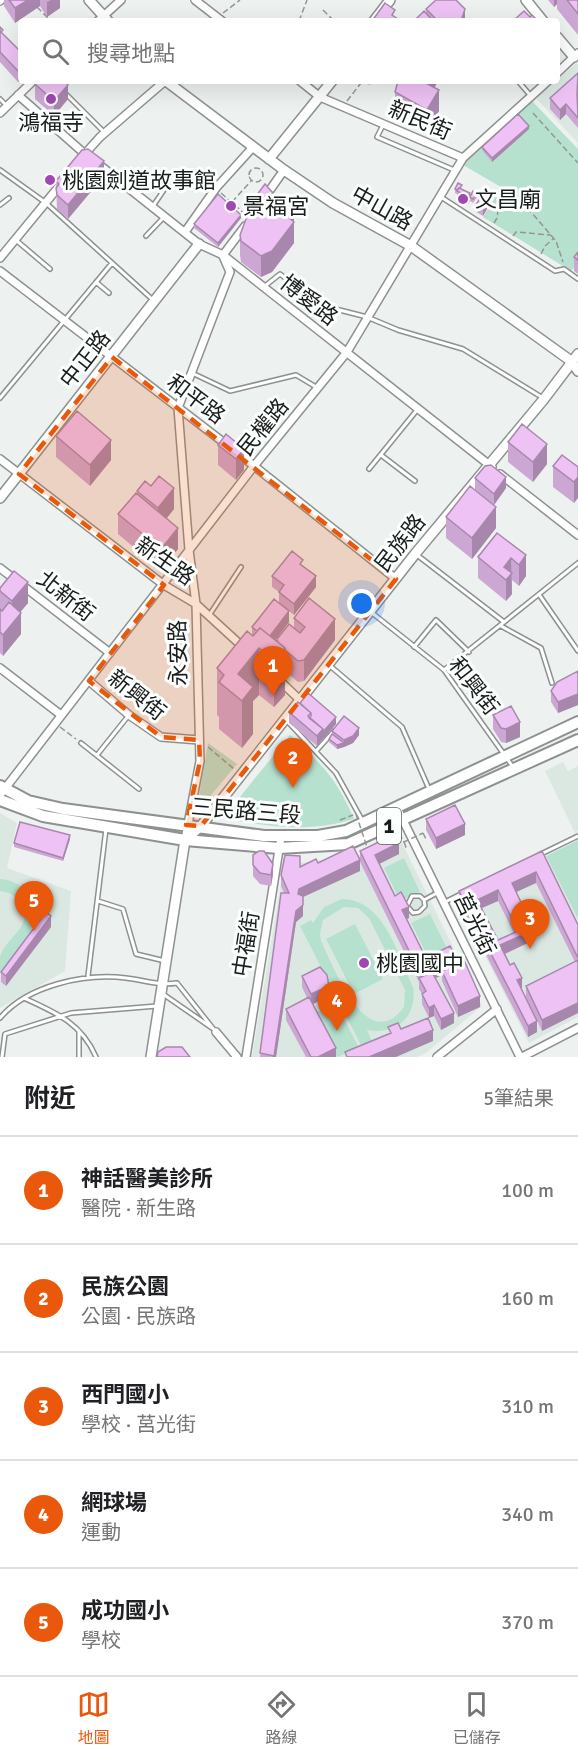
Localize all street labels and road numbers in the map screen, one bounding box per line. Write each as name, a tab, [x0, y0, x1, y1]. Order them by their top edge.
street label: 新民街	[384, 95, 456, 145]
street label: 中山路	[347, 180, 417, 236]
street label: 博愛路	[275, 269, 343, 331]
street label: 中正路	[54, 325, 116, 393]
street label: 和平路	[162, 368, 230, 430]
street label: 民權路	[232, 393, 294, 461]
street label: 民族路	[369, 509, 431, 577]
street label: 新生路	[130, 531, 200, 591]
street label: 北新街	[32, 565, 100, 627]
street label: 永安路	[164, 620, 192, 686]
street label: 和興街	[443, 652, 505, 720]
street label: 新興街	[103, 664, 171, 726]
street label: 三民路三段	[190, 793, 302, 829]
road number: 1	[377, 808, 401, 844]
street label: 莒光街	[448, 888, 502, 960]
street label: 中福街	[228, 909, 264, 979]

